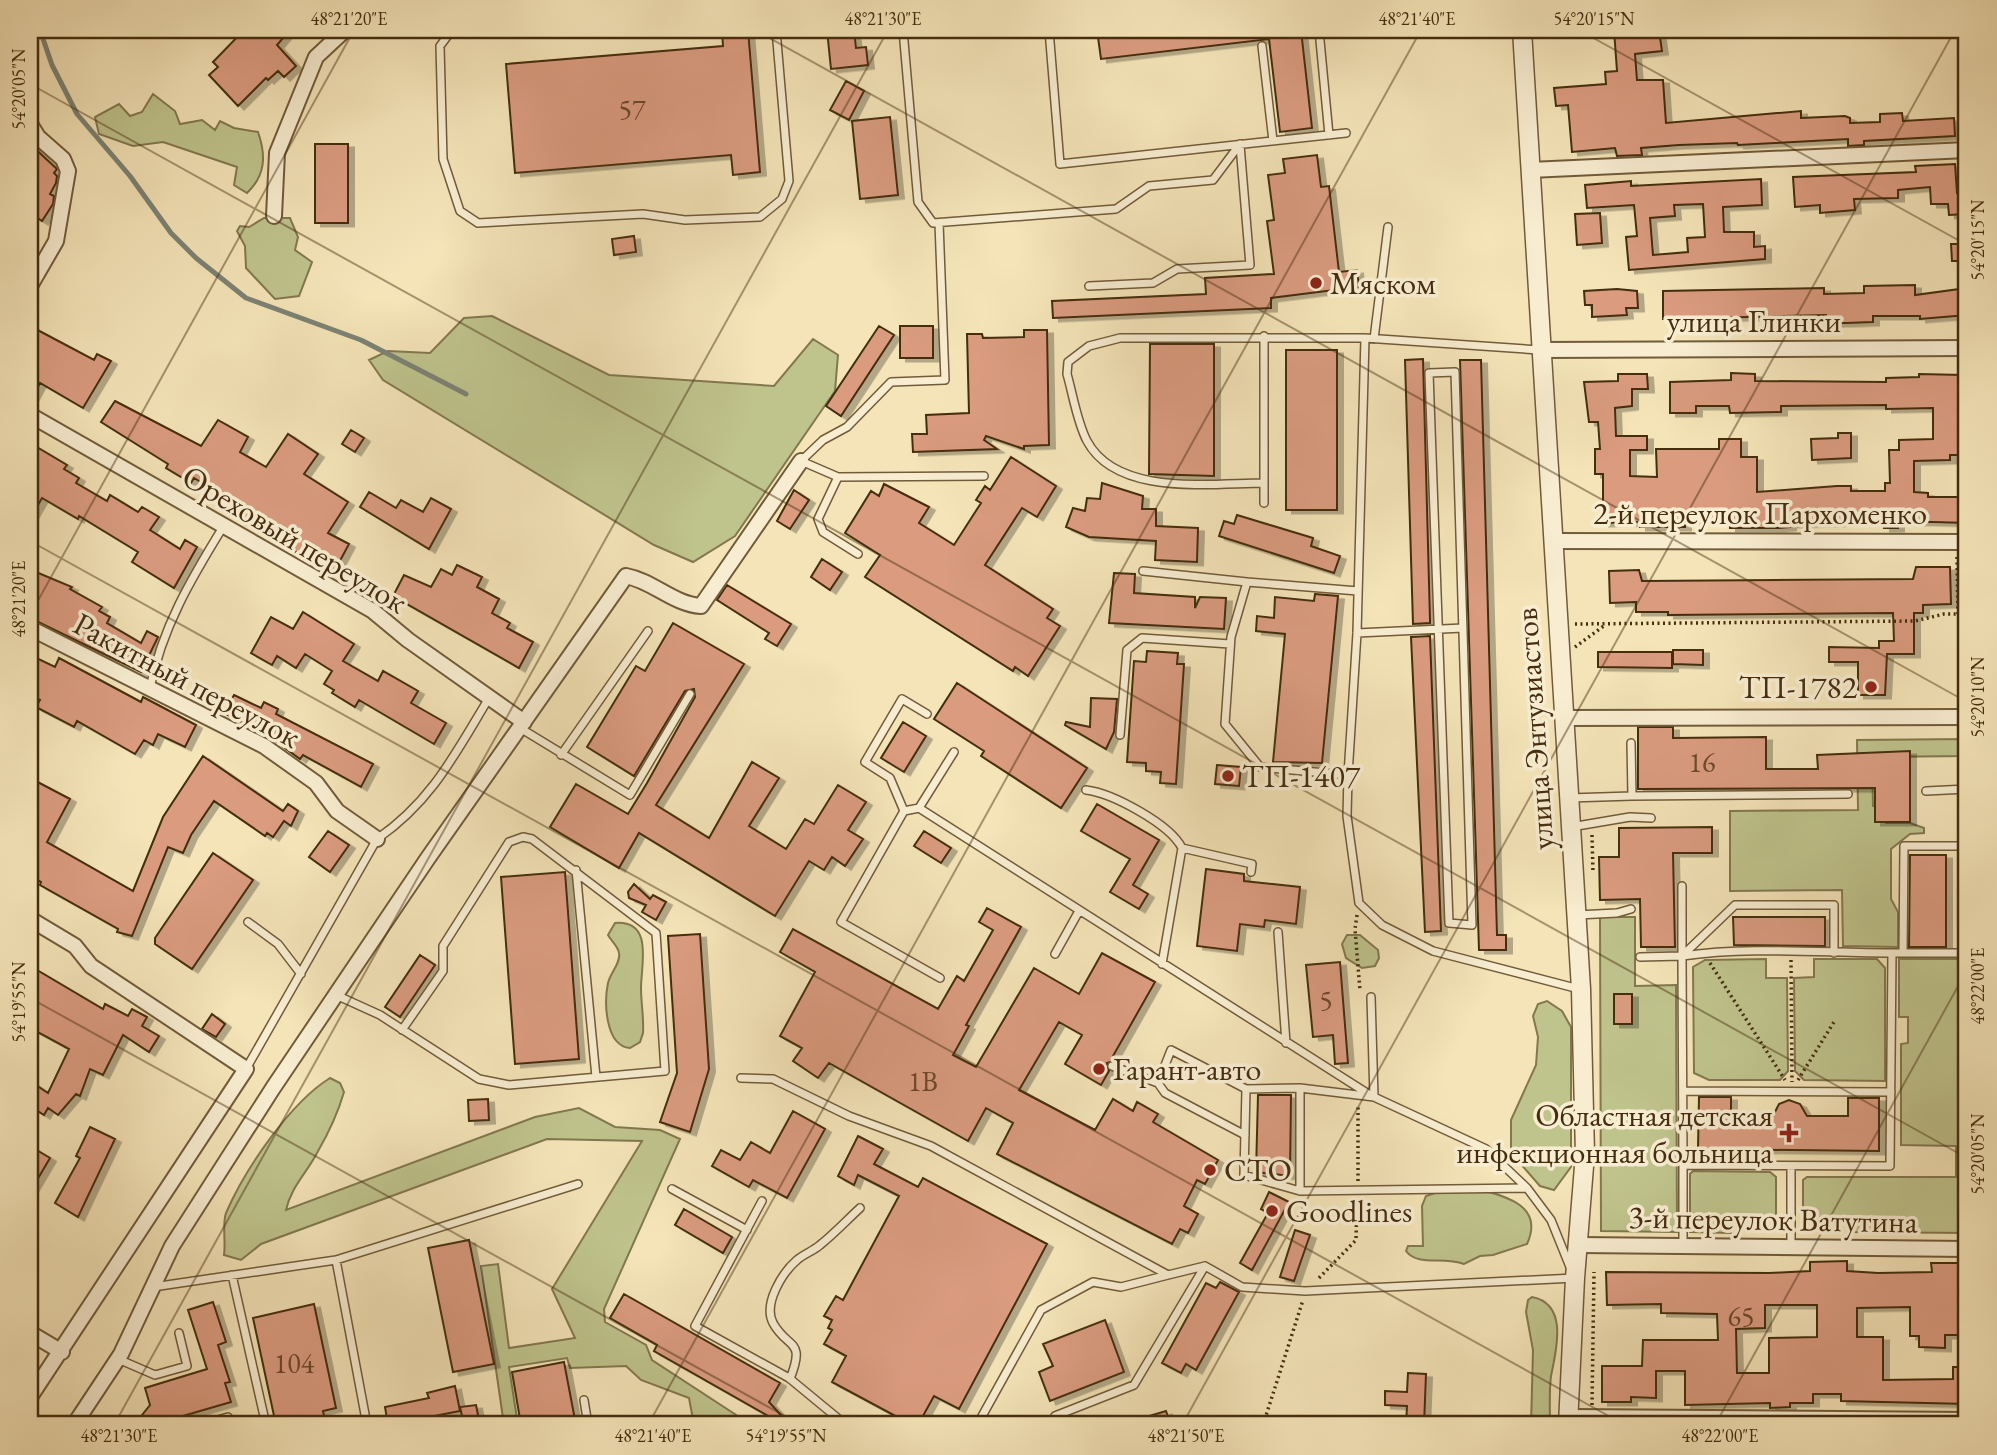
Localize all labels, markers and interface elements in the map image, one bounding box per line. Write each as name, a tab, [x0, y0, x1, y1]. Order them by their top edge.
text: 48°21'20"E	[311, 7, 387, 30]
text: 48°21'30"E	[845, 7, 921, 30]
text: 48°21'40"E	[1379, 7, 1455, 30]
text: 54°20'15"N	[1554, 7, 1635, 30]
text: 54°20'05"N	[7, 48, 30, 129]
house number: 57	[619, 91, 646, 127]
text: 54°20'15"N	[1966, 199, 1989, 280]
place label: Мяском	[1330, 262, 1436, 304]
marker: Мяском	[1308, 275, 1324, 291]
street label: улица Глинки	[1667, 300, 1841, 342]
street label: Ореховый переулок	[175, 455, 415, 623]
street label: 2-й переулок Пархоменко	[1593, 492, 1927, 534]
text: 48°21'20"E	[7, 561, 30, 637]
street label: Ракитный переулок	[66, 603, 308, 757]
street label: улица Энтузиастов	[1505, 606, 1563, 852]
text: 54°20'10"N	[1966, 656, 1989, 737]
place label: ТП-1782	[1739, 666, 1858, 708]
marker: ТП-1782	[1863, 679, 1879, 695]
house number: 16	[1689, 744, 1715, 780]
place label: ТП-1407	[1242, 755, 1361, 797]
marker: ТП-1407	[1220, 768, 1236, 784]
text: 48°22'00"E	[1966, 948, 1989, 1024]
text: 54°19'55"N	[7, 961, 30, 1042]
house number: 5	[1319, 982, 1333, 1018]
place label: Гарант-авто	[1113, 1048, 1261, 1090]
marker: Гарант-авто	[1091, 1061, 1107, 1077]
house number: 1В	[908, 1063, 938, 1099]
place label: Областная детская инфекционная больница	[1456, 1094, 1773, 1173]
text: 54°20'05"N	[1966, 1113, 1989, 1194]
marker: Областная детская инфекционная больница	[1779, 1123, 1799, 1143]
place label: СТО	[1224, 1149, 1292, 1191]
marker: СТО	[1202, 1162, 1218, 1178]
place label: Goodlines	[1286, 1190, 1412, 1232]
street label: 3-й переулок Ватутина	[1628, 1195, 1918, 1243]
marker: Goodlines	[1264, 1203, 1280, 1219]
house number: 65	[1728, 1298, 1754, 1334]
house number: 104	[274, 1345, 315, 1381]
text: 48°21'30"E	[81, 1424, 157, 1447]
text: 48°21'40"E	[615, 1424, 691, 1447]
text: 54°19'55"N	[746, 1424, 827, 1447]
text: 48°21'50"E	[1148, 1424, 1224, 1447]
text: 48°22'00"E	[1682, 1424, 1758, 1447]

